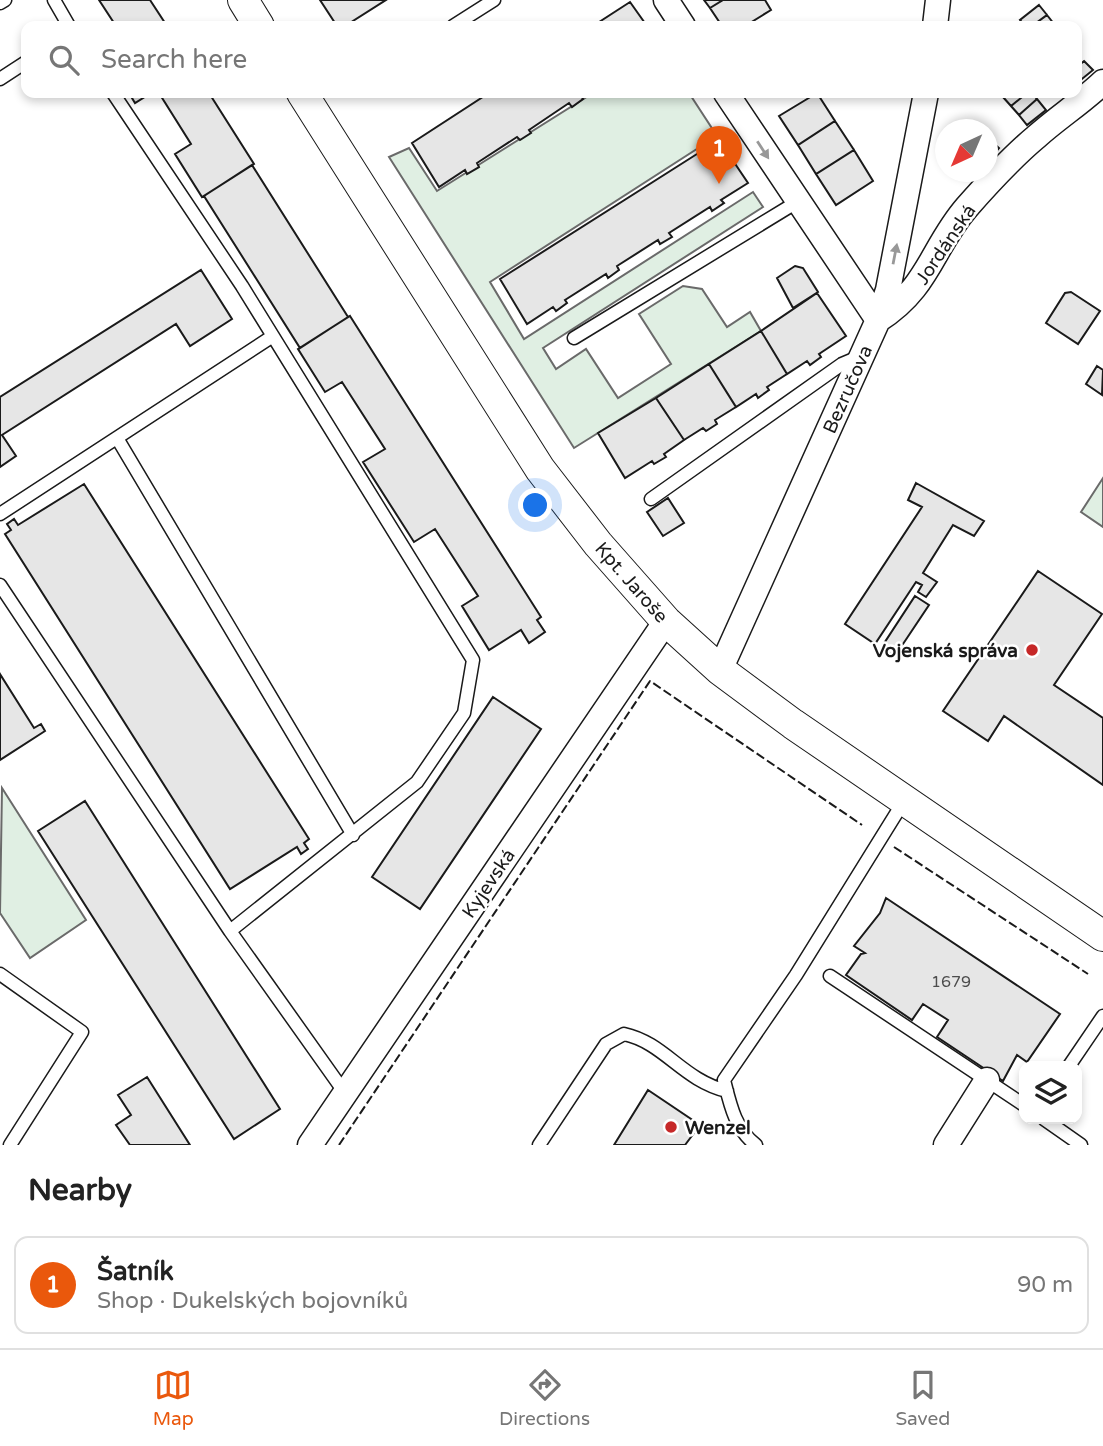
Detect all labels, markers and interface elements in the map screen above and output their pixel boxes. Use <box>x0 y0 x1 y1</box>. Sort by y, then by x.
search box <box>21 21 1082 98</box>
icon: search <box>45 41 83 79</box>
text: Search here <box>101 44 247 75</box>
north arrow <box>935 119 998 182</box>
pin: 1 <box>696 126 742 184</box>
one-way arrow <box>756 141 770 159</box>
street label: Jordánská <box>911 200 981 289</box>
one-way arrow <box>889 243 900 265</box>
street label: Bezručova <box>819 342 877 437</box>
your location <box>518 488 552 522</box>
street label: Kpt. Jaroše <box>590 538 672 628</box>
place label: Vojenská správa <box>873 640 1018 663</box>
marker: Vojenská správa <box>1024 642 1040 658</box>
street label: Kyjevská <box>458 845 520 922</box>
house number: 1679 <box>931 972 971 992</box>
map controls <box>1019 1061 1082 1124</box>
button: layers <box>1019 1061 1082 1124</box>
place label: Wenzel <box>685 1117 751 1139</box>
marker: Wenzel <box>663 1119 679 1135</box>
text: Nearby <box>28 1172 132 1209</box>
text: Šatník <box>97 1256 174 1287</box>
text: 1 <box>46 1271 60 1299</box>
text: 90 m <box>1017 1271 1073 1299</box>
text: Shop · Dukelských bojovníků <box>97 1287 408 1315</box>
tab: Map <box>153 1366 194 1430</box>
tab: Directions <box>499 1366 590 1430</box>
tab: Saved <box>895 1366 950 1430</box>

